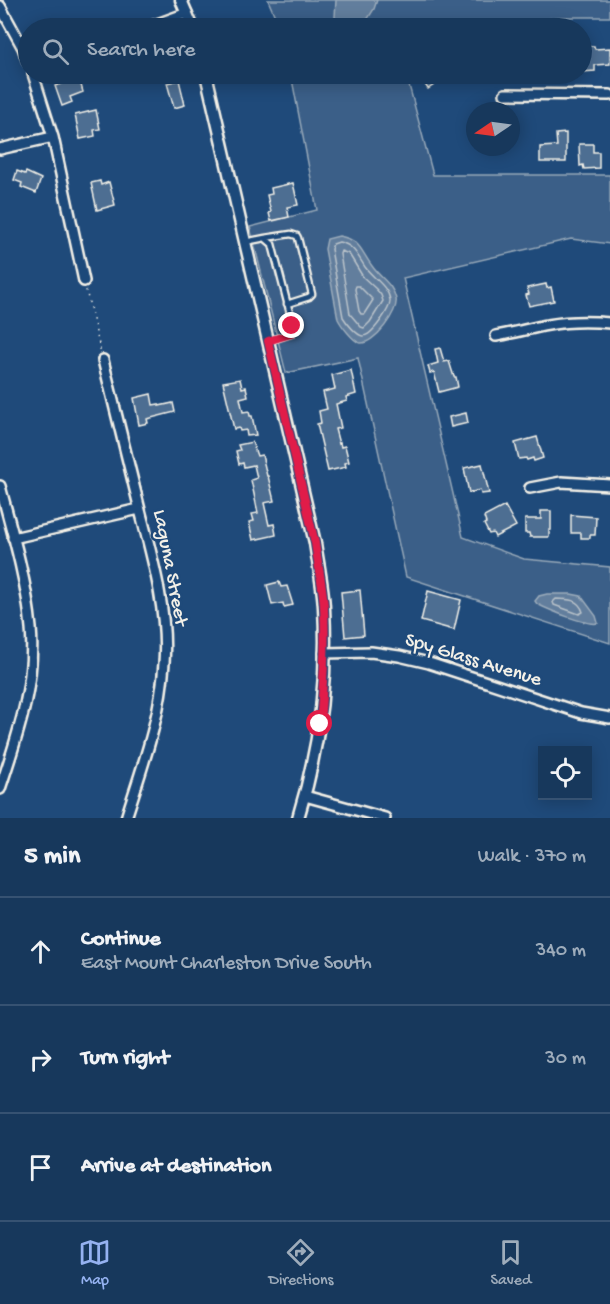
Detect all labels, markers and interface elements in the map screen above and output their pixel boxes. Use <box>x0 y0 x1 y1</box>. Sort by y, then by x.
search box <box>18 18 592 84</box>
icon: search <box>39 35 72 68</box>
text: Search here <box>87 38 195 64</box>
north arrow <box>466 102 520 156</box>
route end <box>278 312 304 338</box>
street label: Laguna Street <box>146 508 192 630</box>
street label: Spy Glass Avenue <box>402 629 545 693</box>
route start <box>306 710 332 736</box>
map controls <box>538 746 592 800</box>
button: locate <box>538 746 592 800</box>
text: 5 min <box>24 842 80 873</box>
text: Walk · 370 m <box>478 846 586 869</box>
text: Continue <box>81 927 161 953</box>
icon: ahead <box>24 935 57 968</box>
text: 340 m <box>536 940 586 963</box>
text: East Mount Charleston Drive South <box>81 953 372 976</box>
icon: right <box>24 1043 57 1076</box>
text: Turn right <box>81 1046 169 1072</box>
text: 30 m <box>545 1048 586 1071</box>
icon: arrive <box>24 1151 57 1184</box>
text: Arrive at destination <box>81 1154 271 1180</box>
tab: Map <box>78 1236 111 1291</box>
tab: Directions <box>268 1236 334 1291</box>
tab: Saved <box>490 1236 531 1291</box>

